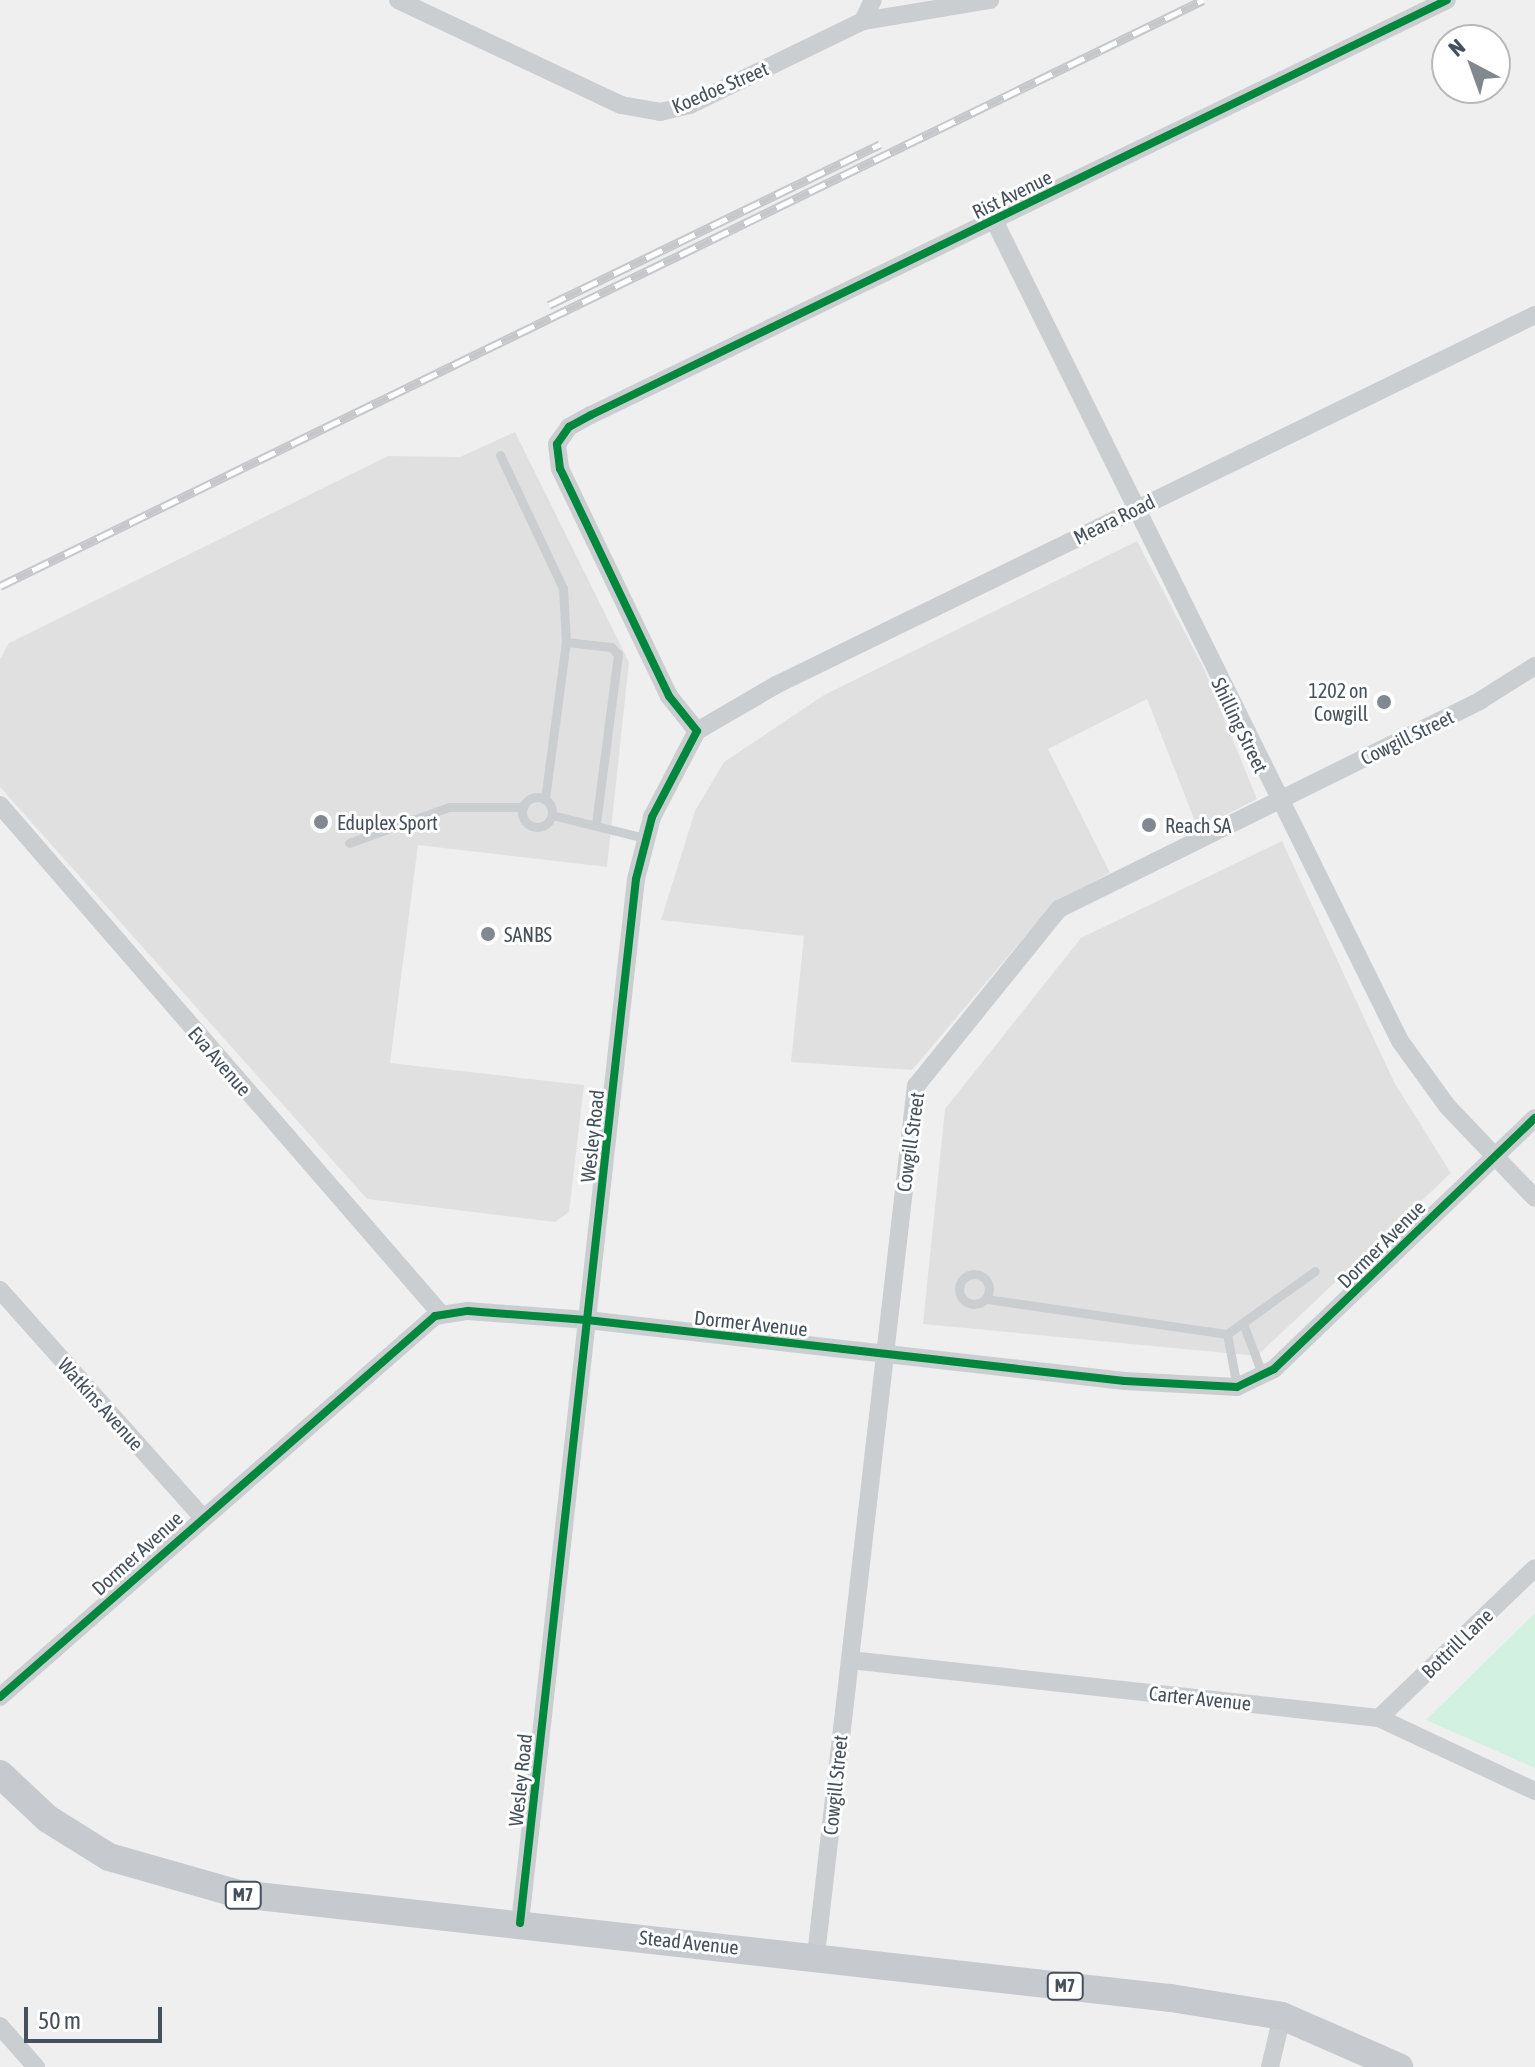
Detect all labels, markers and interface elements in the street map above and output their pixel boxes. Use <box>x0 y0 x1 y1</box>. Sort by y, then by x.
north arrow <box>1431 24 1511 104</box>
text: N <box>1443 33 1470 61</box>
street label: Koedoe Street <box>668 56 772 118</box>
street label: Rist Avenue <box>968 164 1056 224</box>
street label: Meara Road <box>1069 489 1159 549</box>
street label: Shilling Street <box>1207 674 1273 776</box>
place label: 1202 on Cowgill <box>1309 678 1368 725</box>
marker: 1202 on Cowgill <box>1375 693 1393 711</box>
street label: Cowgill Street <box>1357 704 1457 770</box>
place label: Eduplex Sport <box>337 810 438 834</box>
marker: Eduplex Sport <box>312 813 330 831</box>
place label: Reach SA <box>1165 813 1231 837</box>
marker: Reach SA <box>1140 816 1158 834</box>
place label: SANBS <box>504 922 552 946</box>
marker: SANBS <box>479 925 497 943</box>
street label: Eva Avenue <box>183 1021 257 1101</box>
street label: Wesley Road <box>575 1088 609 1184</box>
street label: Cowgill Street <box>891 1091 929 1193</box>
street label: Dormer Avenue <box>1332 1195 1430 1293</box>
street label: Dormer Avenue <box>693 1305 809 1341</box>
street label: Watkins Avenue <box>53 1353 149 1455</box>
street label: Dormer Avenue <box>87 1506 187 1600</box>
street label: Bottrill Lane <box>1416 1603 1498 1683</box>
street label: Carter Avenue <box>1148 1681 1252 1715</box>
street label: Wesley Road <box>503 1732 537 1828</box>
street label: Cowgill Street <box>818 1734 852 1836</box>
road number: M7 <box>223 1881 263 1909</box>
street label: Stead Avenue <box>638 1925 740 1959</box>
road number: M7 <box>1045 1972 1085 2000</box>
scale bar <box>28 1991 166 2041</box>
text: 50 m <box>38 2007 81 2034</box>

